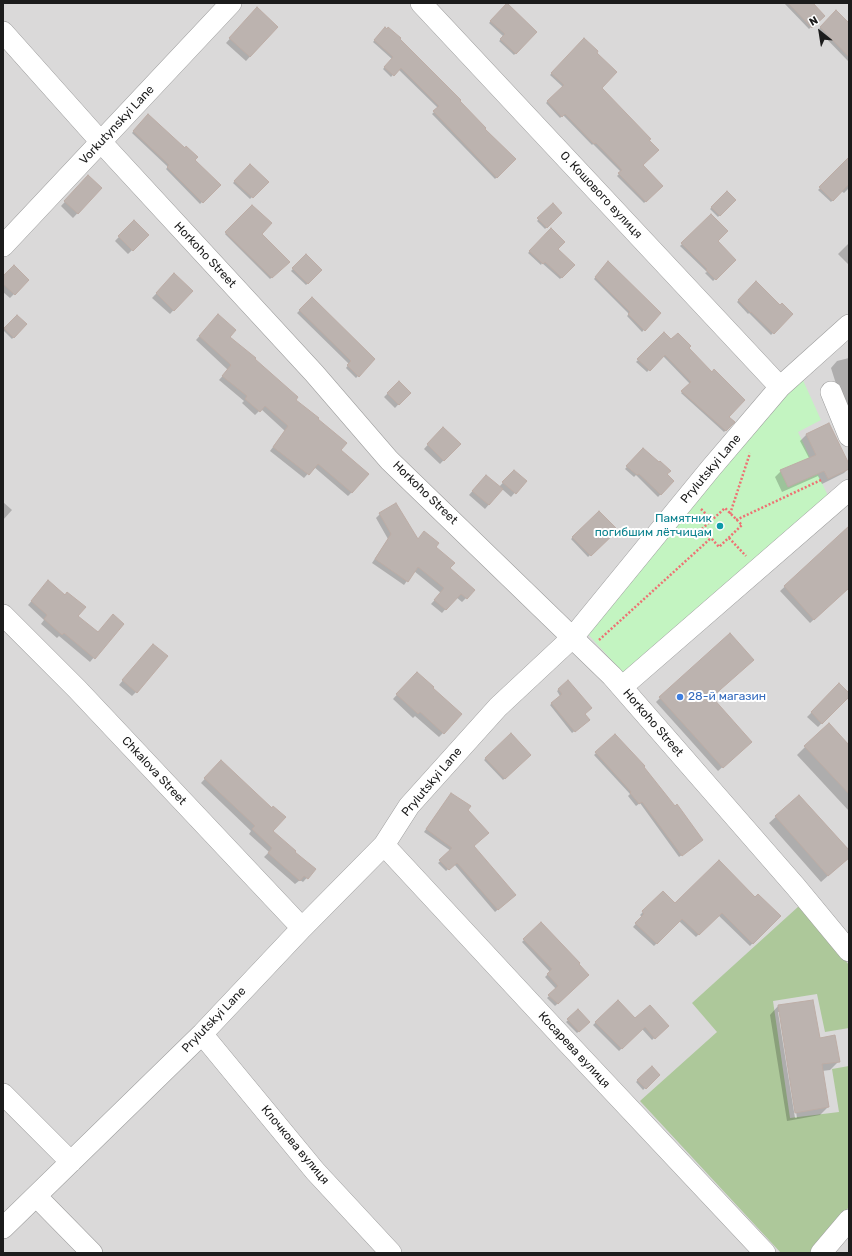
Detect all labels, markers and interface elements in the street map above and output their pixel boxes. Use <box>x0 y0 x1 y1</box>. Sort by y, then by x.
north arrow <box>800 12 840 52</box>
text: N <box>807 14 820 29</box>
street label: Vorkutynskyi Lane <box>77 82 157 168</box>
street label: О. Кошового вулиця <box>557 148 645 242</box>
street label: Horkoho Street <box>171 219 239 291</box>
street label: Prylutskyi Lane <box>678 431 744 507</box>
street label: Horkoho Street <box>390 458 460 528</box>
place label: Памятник погибшим лётчицам <box>595 512 712 540</box>
marker: Памятник погибшим лётчицам <box>715 521 725 531</box>
street label: Horkoho Street <box>620 686 686 760</box>
place label: 28-й магазин <box>688 690 766 704</box>
marker: 28-й магазин <box>675 692 685 702</box>
street label: Chkalova Street <box>119 734 189 808</box>
street label: Prylutskyi Lane <box>399 744 465 820</box>
street label: Prylutskyi Lane <box>179 984 249 1056</box>
street label: Косарева вулиця <box>535 1009 613 1091</box>
street label: Клочкова вулиця <box>258 1103 332 1187</box>

